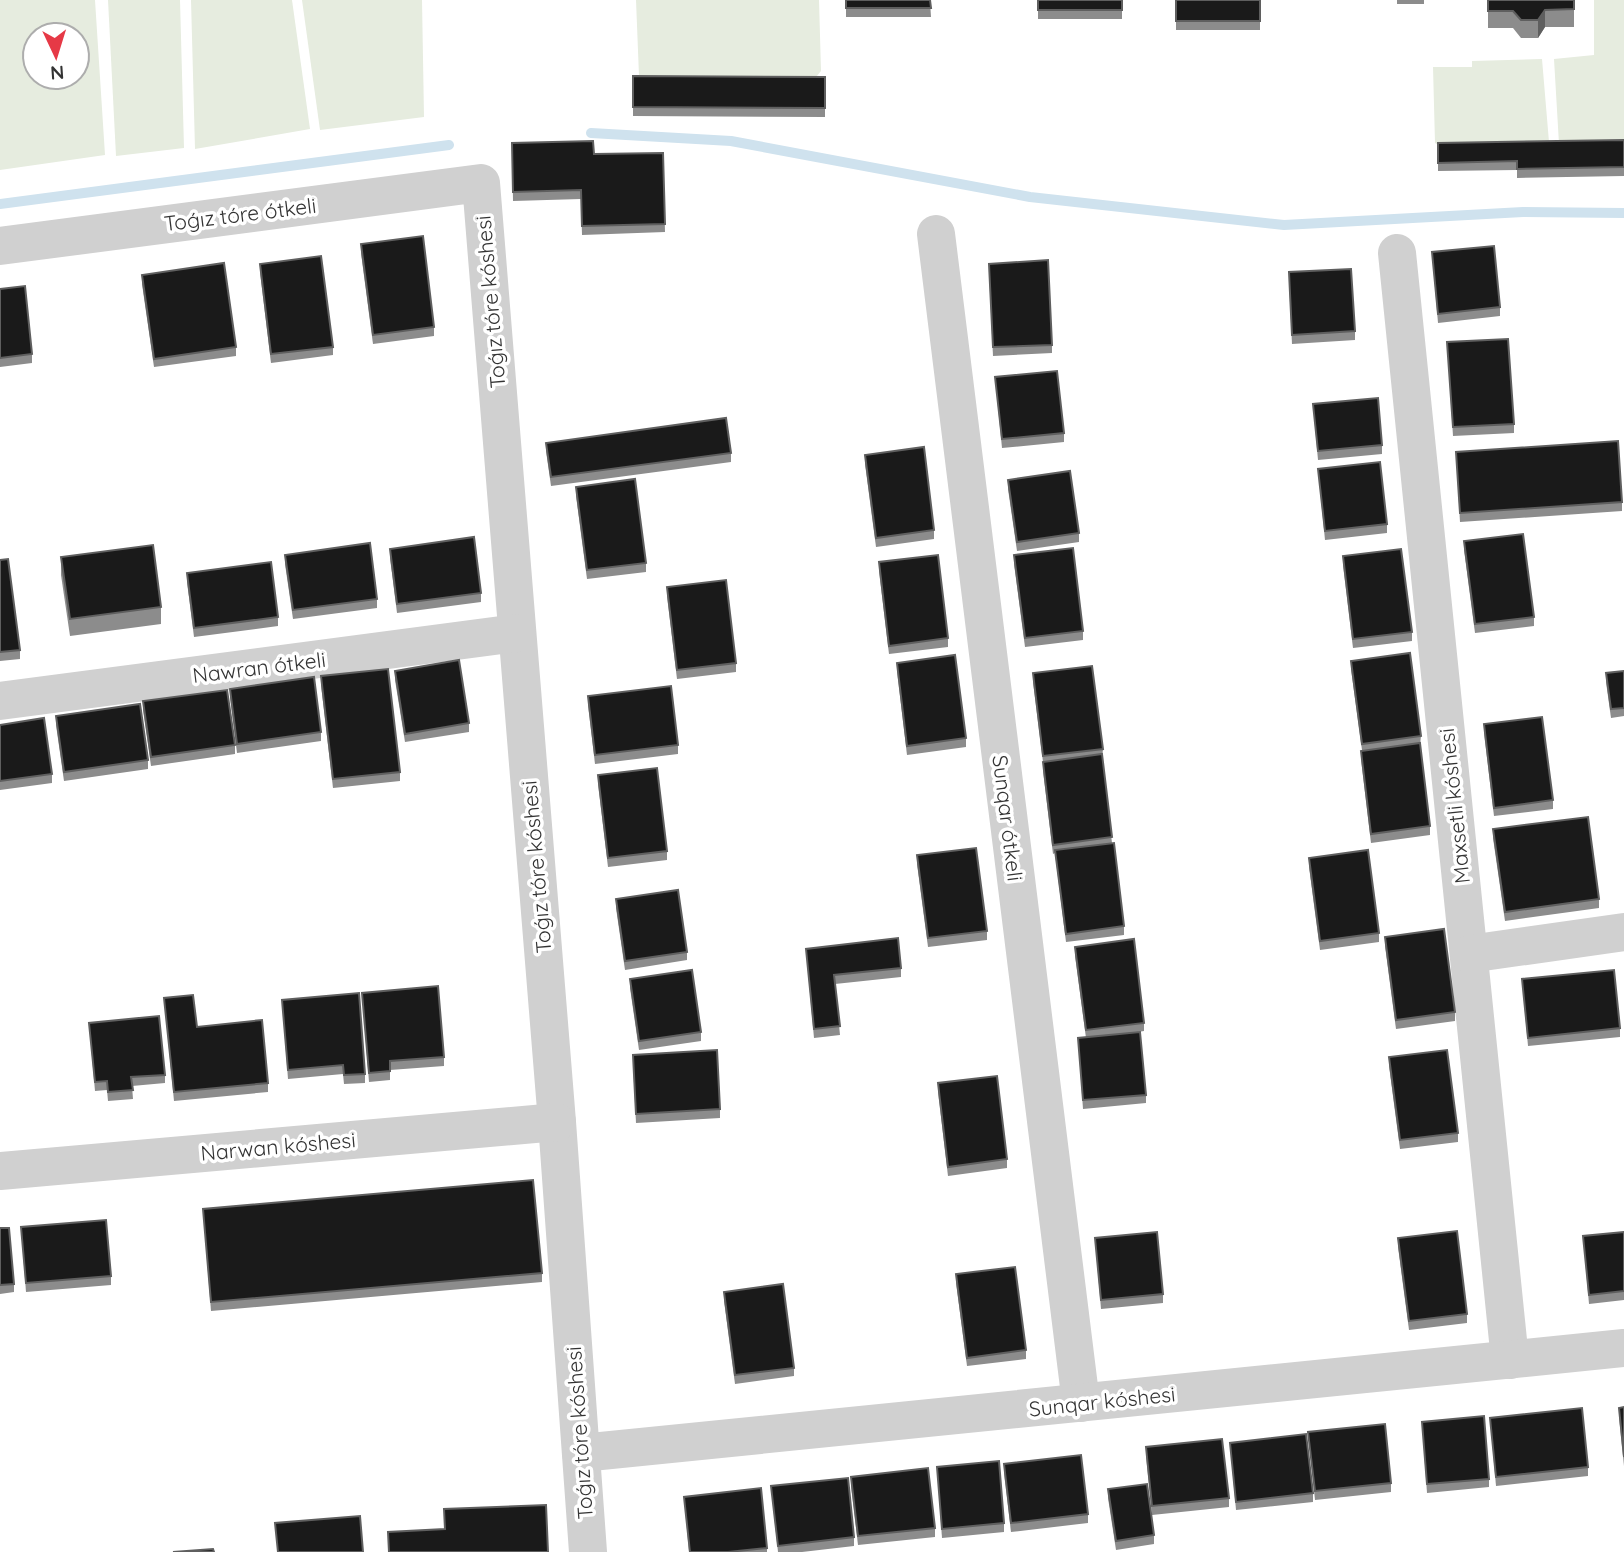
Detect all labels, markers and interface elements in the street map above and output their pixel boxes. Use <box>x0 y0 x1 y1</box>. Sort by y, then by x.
north arrow <box>21 21 91 91</box>
text: N <box>49 61 65 85</box>
street label: Toǵız tóre ótkeli <box>162 192 318 236</box>
street label: Toǵız tóre kóshesi <box>470 215 510 389</box>
street label: Nawran ótkeli <box>191 646 327 688</box>
street label: Maxsetli kóshesi <box>1433 727 1475 885</box>
street label: Sunqar ótkeli <box>987 753 1029 883</box>
street label: Toǵız tóre kóshesi <box>516 780 556 954</box>
street label: Narwan kóshesi <box>199 1126 357 1166</box>
street label: Toǵız tóre kóshesi <box>560 1346 598 1520</box>
street label: Sunqar kóshesi <box>1028 1380 1176 1422</box>

